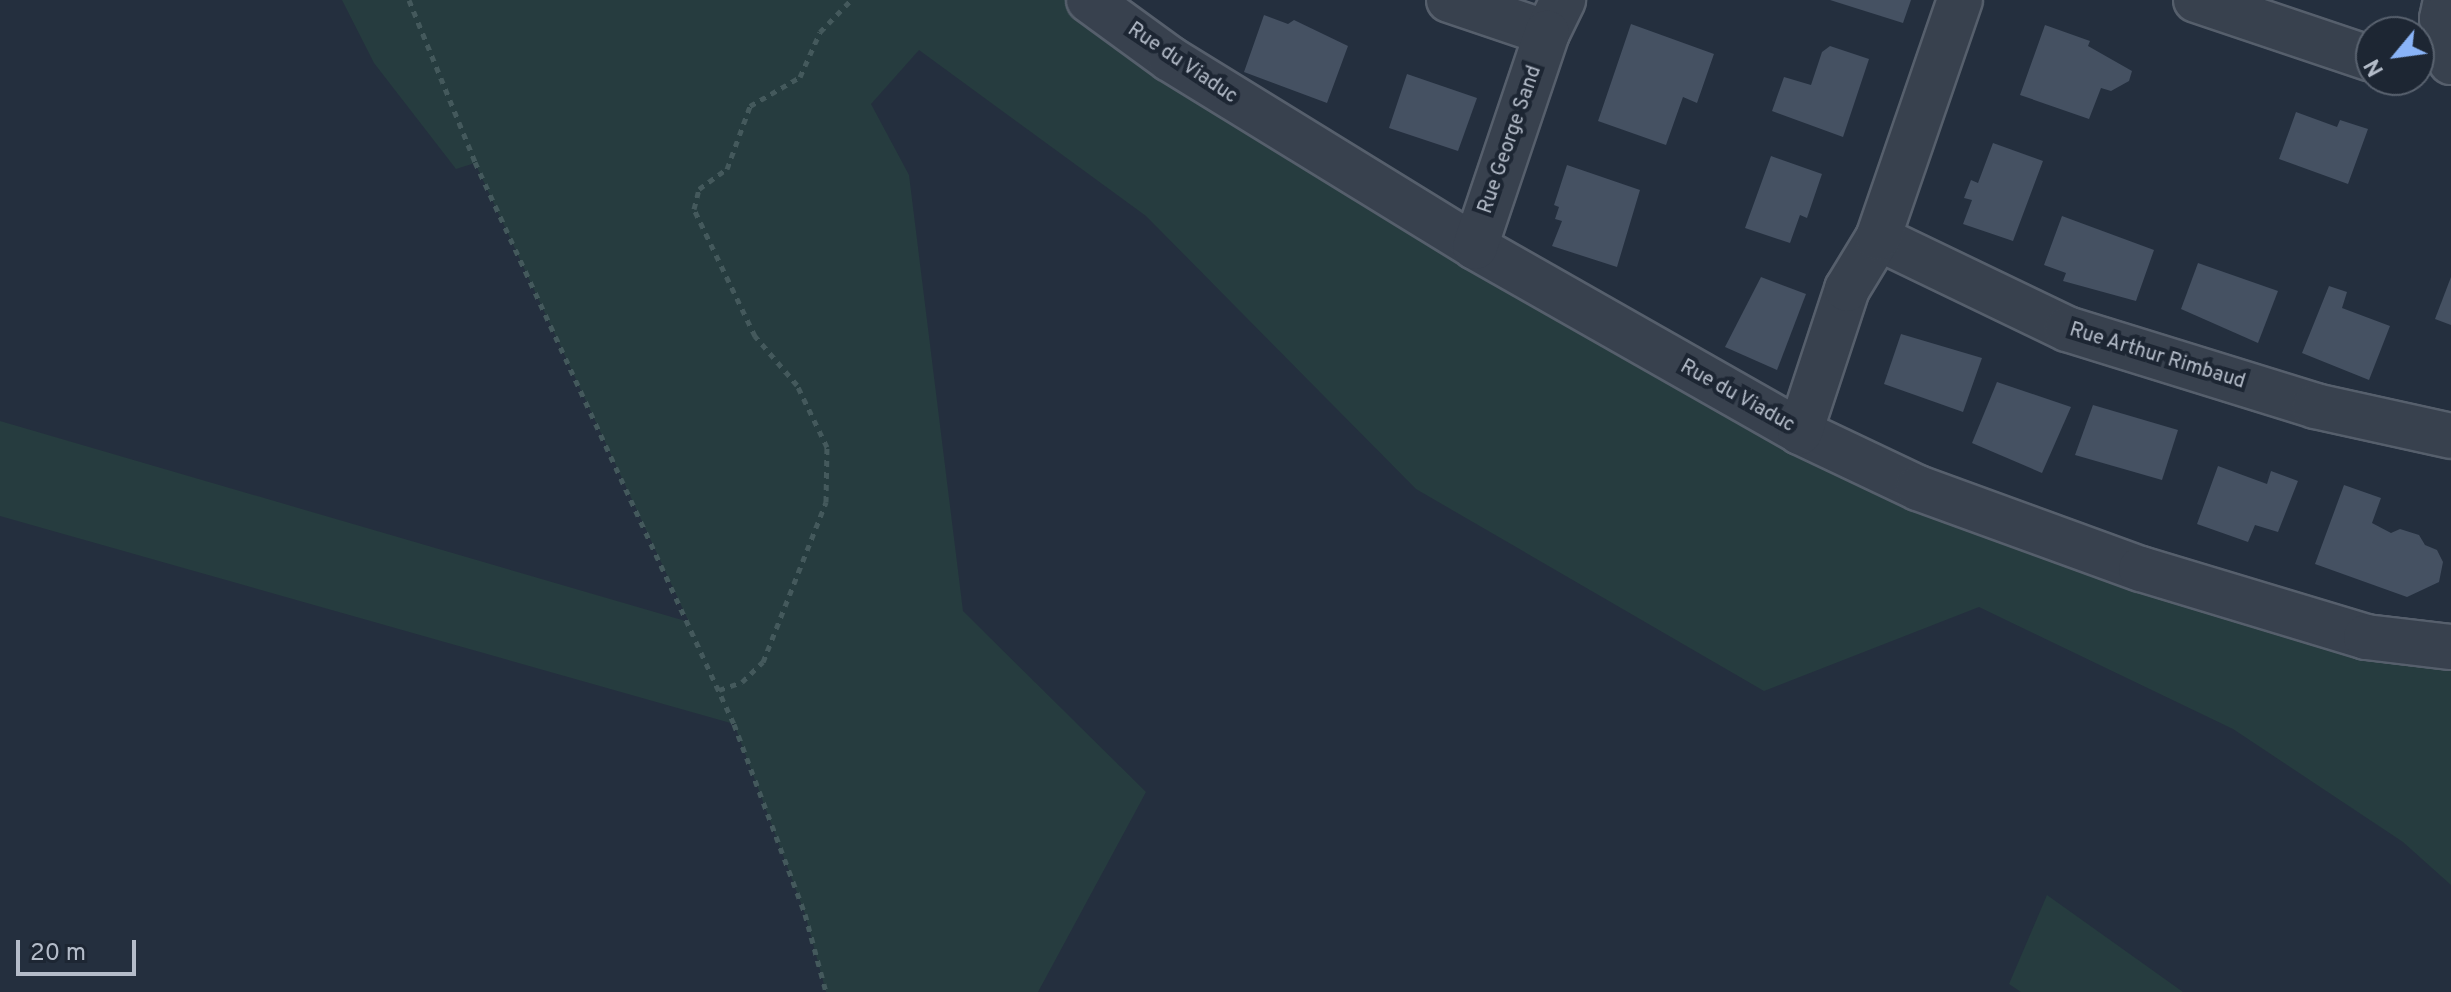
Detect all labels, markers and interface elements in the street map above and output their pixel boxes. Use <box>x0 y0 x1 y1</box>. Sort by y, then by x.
north arrow <box>2355 16 2435 96</box>
street label: Rue du Viaduc <box>1122 18 1242 110</box>
text: N <box>2360 53 2391 80</box>
street label: Rue George Sand <box>1474 63 1548 217</box>
street label: Rue Arthur Rimbaud <box>2066 319 2248 395</box>
street label: Rue du Viaduc <box>1675 355 1799 439</box>
scale bar <box>20 924 140 974</box>
text: 20 m <box>30 939 86 969</box>

